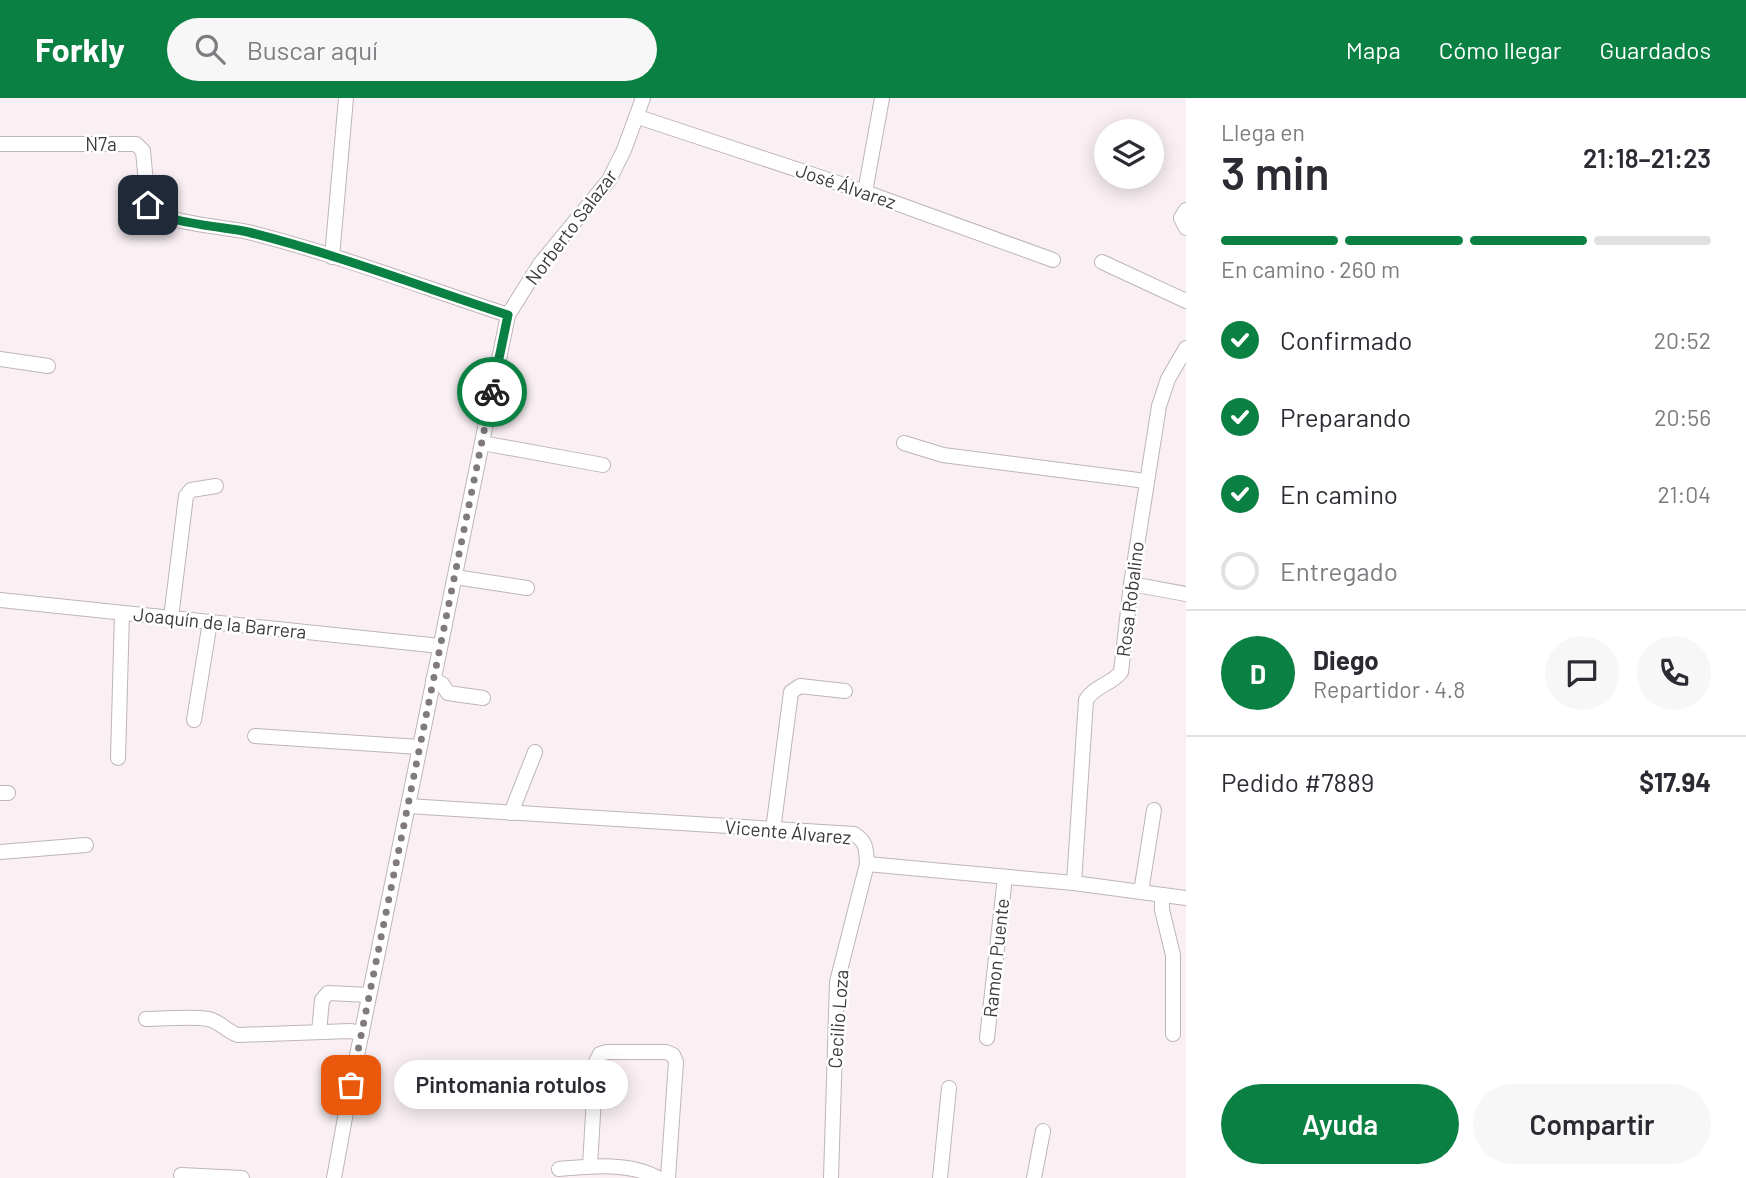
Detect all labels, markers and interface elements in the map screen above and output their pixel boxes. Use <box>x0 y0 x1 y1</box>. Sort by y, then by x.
search box <box>167 18 657 81</box>
text: Forkly <box>35 29 125 69</box>
icon: search <box>191 30 229 68</box>
text: Buscar aquí <box>247 34 378 65</box>
text: Mapa <box>1346 35 1401 64</box>
text: Cómo llegar <box>1439 35 1561 64</box>
text: Guardados <box>1599 35 1711 64</box>
text: Llega en <box>1221 118 1305 146</box>
map controls <box>1094 119 1164 189</box>
button: layers <box>1094 119 1164 189</box>
street label: N7a <box>85 132 117 155</box>
text: 21:18–21:23 <box>1583 142 1711 173</box>
text: 3 min <box>1221 144 1330 199</box>
street label: José Álvarez <box>793 158 899 213</box>
street label: Norberto Salazar <box>520 164 621 289</box>
pin <box>118 175 178 235</box>
icon: home <box>129 186 167 224</box>
text: En camino · 260 m <box>1221 255 1400 283</box>
icon: check <box>1221 321 1259 359</box>
text: Confirmado <box>1280 324 1412 355</box>
text: 20:52 <box>1654 326 1711 354</box>
courier <box>457 357 527 427</box>
icon: bike <box>473 373 511 411</box>
icon: check <box>1221 398 1259 436</box>
text: Preparando <box>1280 401 1411 432</box>
text: 20:56 <box>1654 403 1711 431</box>
icon: check <box>1221 475 1259 513</box>
text: En camino <box>1280 478 1398 509</box>
text: 21:04 <box>1657 480 1711 508</box>
street label: Rosa Robalino <box>1111 540 1148 658</box>
text: Entregado <box>1280 555 1398 586</box>
street label: Joaquín de la Barrera <box>132 602 308 643</box>
button: chat <box>1545 636 1619 710</box>
button: phone <box>1637 636 1711 710</box>
text: Diego <box>1313 644 1379 675</box>
text: D <box>1250 658 1266 689</box>
text: Repartidor · 4.8 <box>1313 675 1465 703</box>
text: Pedido #7889 <box>1221 766 1374 797</box>
text: $17.94 <box>1639 766 1711 797</box>
street label: Vicente Álvarez <box>724 815 852 848</box>
street label: Ramon Puente <box>978 897 1013 1019</box>
street label: Cecilio Loza <box>823 969 852 1069</box>
pin <box>321 1055 381 1115</box>
callout: Pintomania rotulos <box>393 1060 628 1110</box>
icon: bag <box>332 1066 370 1104</box>
text: Pintomania rotulos <box>416 1070 606 1098</box>
button: Ayuda <box>1221 1084 1459 1164</box>
button: Compartir <box>1473 1084 1711 1164</box>

